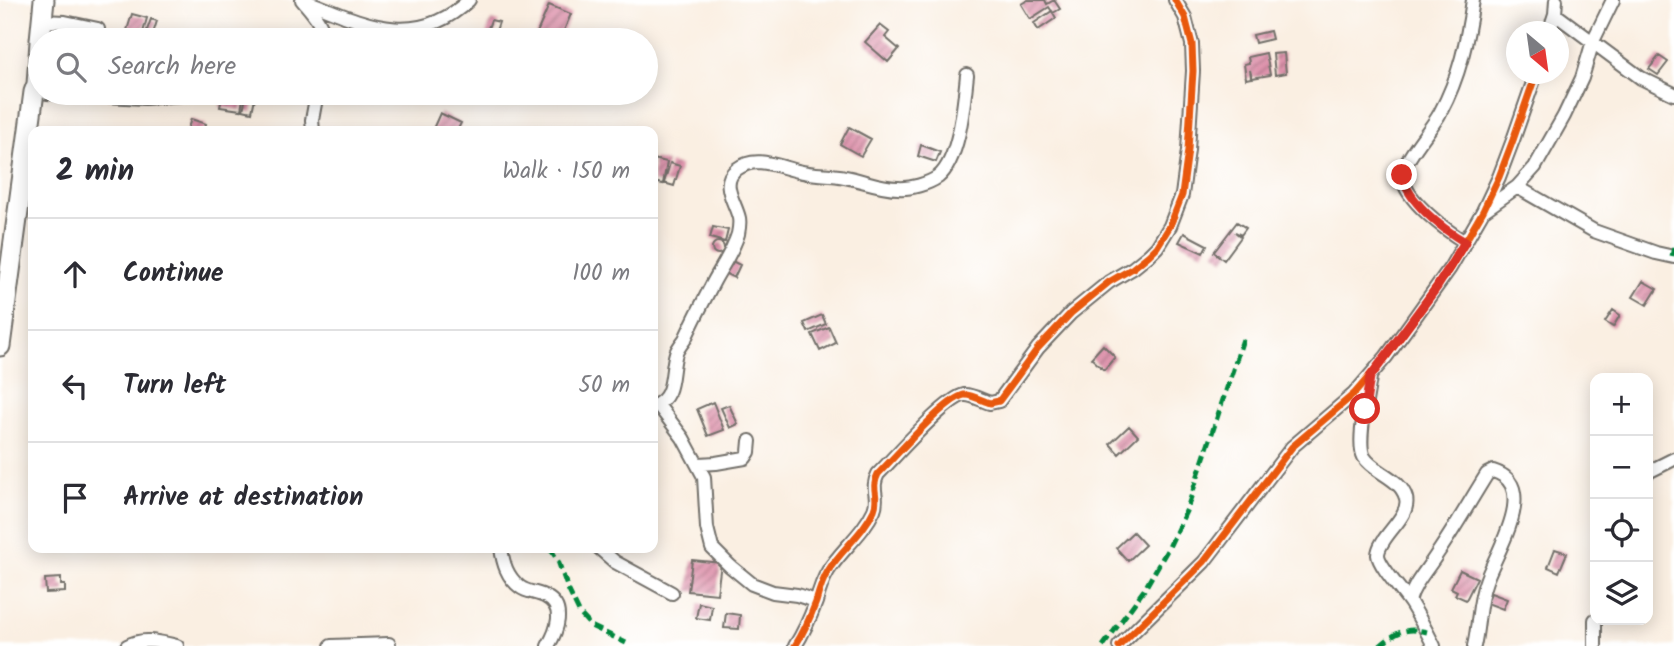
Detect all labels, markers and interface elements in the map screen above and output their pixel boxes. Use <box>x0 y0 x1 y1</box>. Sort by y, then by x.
north arrow <box>1506 21 1569 84</box>
search box <box>28 28 658 105</box>
text: Search here <box>108 46 236 88</box>
icon: search <box>52 48 90 86</box>
text: 2 min <box>56 148 134 196</box>
text: Walk · 150 m <box>502 154 630 190</box>
route end <box>1386 159 1417 190</box>
text: Continue <box>123 253 224 295</box>
icon: ahead <box>56 255 94 293</box>
text: 100 m <box>572 256 630 292</box>
text: Turn left <box>123 365 226 407</box>
icon: left <box>56 367 94 405</box>
text: 50 m <box>579 368 630 404</box>
map controls <box>1590 373 1653 625</box>
button: + <box>1590 373 1653 436</box>
route start <box>1349 393 1380 424</box>
button: − <box>1590 436 1653 499</box>
text: Arrive at destination <box>123 477 363 519</box>
icon: arrive <box>56 479 94 517</box>
button: locate <box>1590 499 1653 562</box>
button: layers <box>1590 562 1653 625</box>

